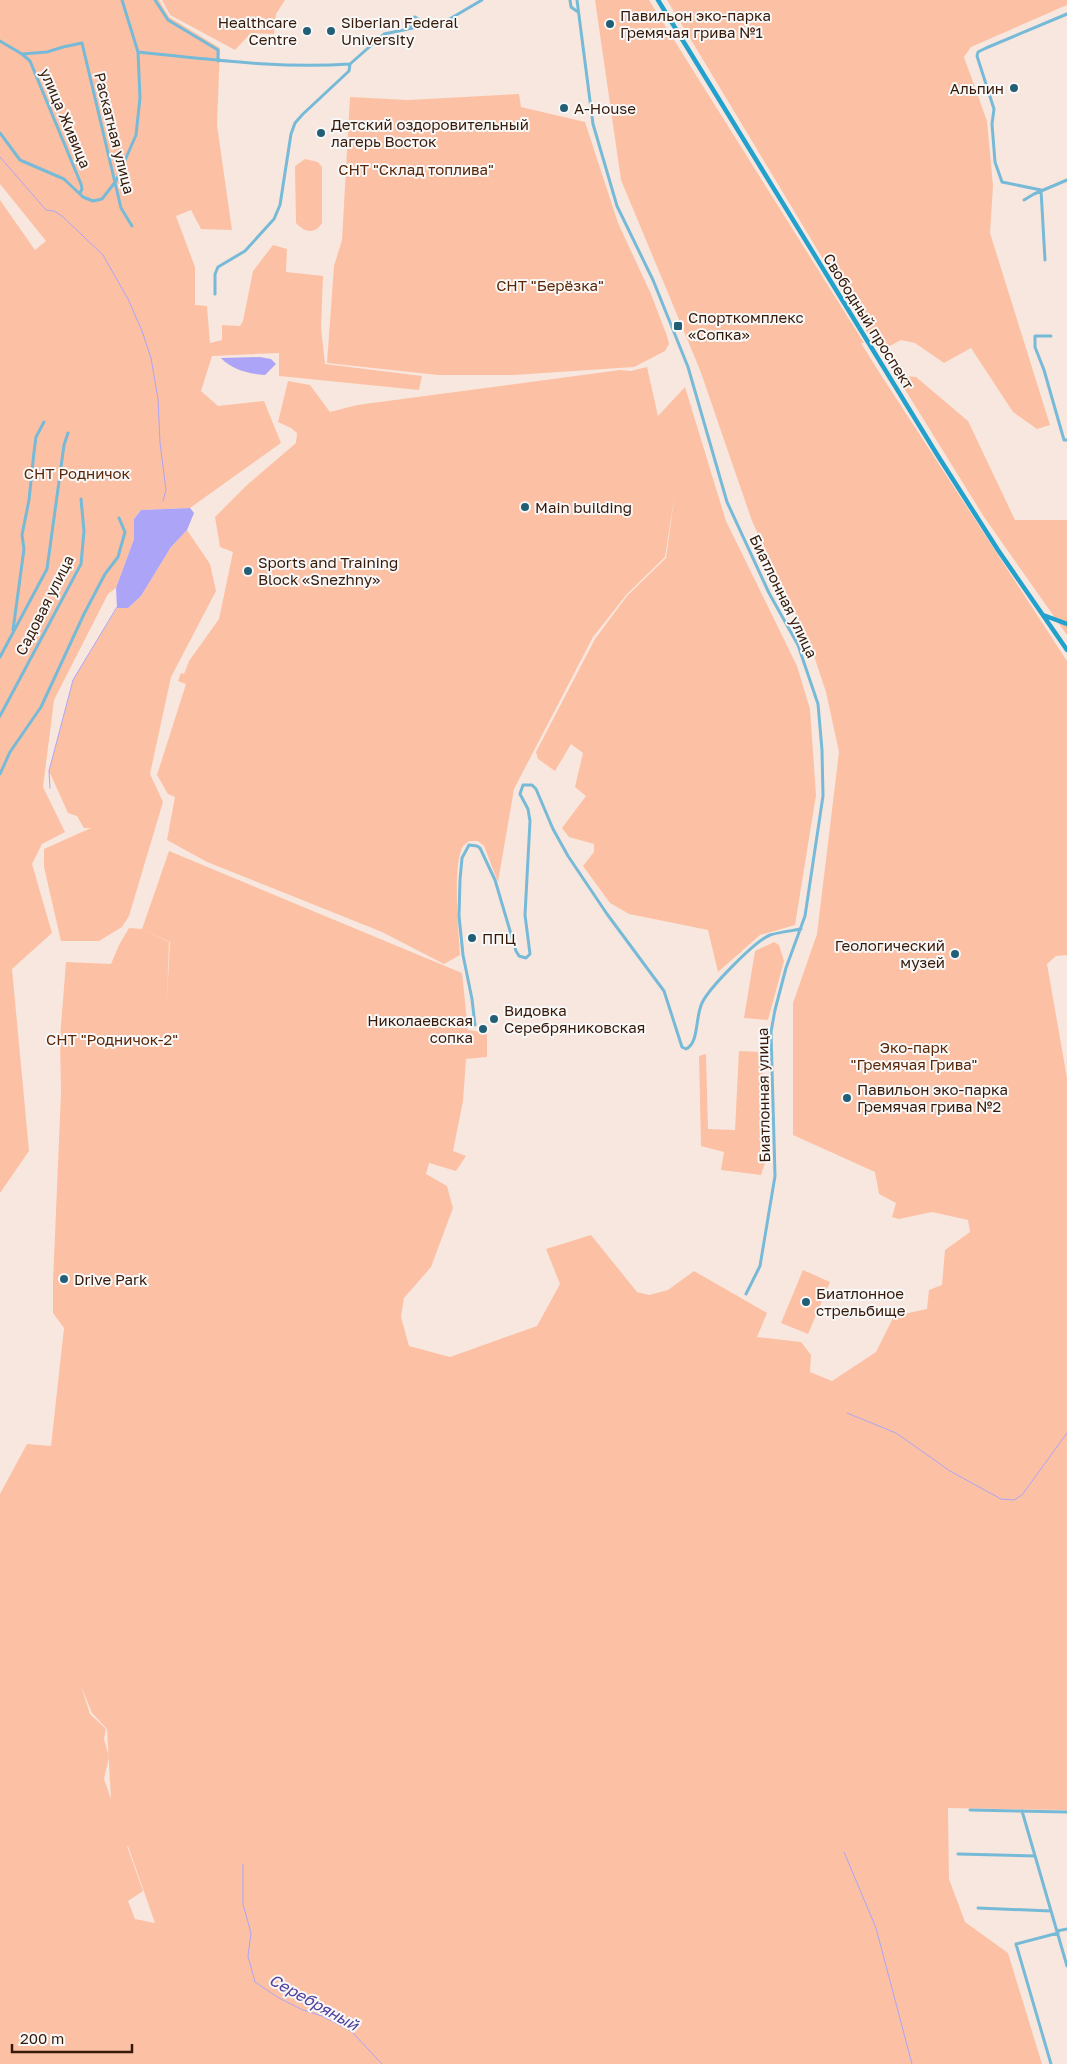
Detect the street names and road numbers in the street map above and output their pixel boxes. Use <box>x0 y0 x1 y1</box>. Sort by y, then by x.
street label: улица Живица <box>37 65 95 171</box>
street label: Раскатная улица <box>91 70 139 196</box>
street label: Свободный проспект <box>820 250 918 393</box>
street label: Биатлонная улица <box>746 531 822 661</box>
street label: Садовая улица <box>11 552 77 658</box>
street label: Биатлонная улица <box>753 1027 773 1163</box>

